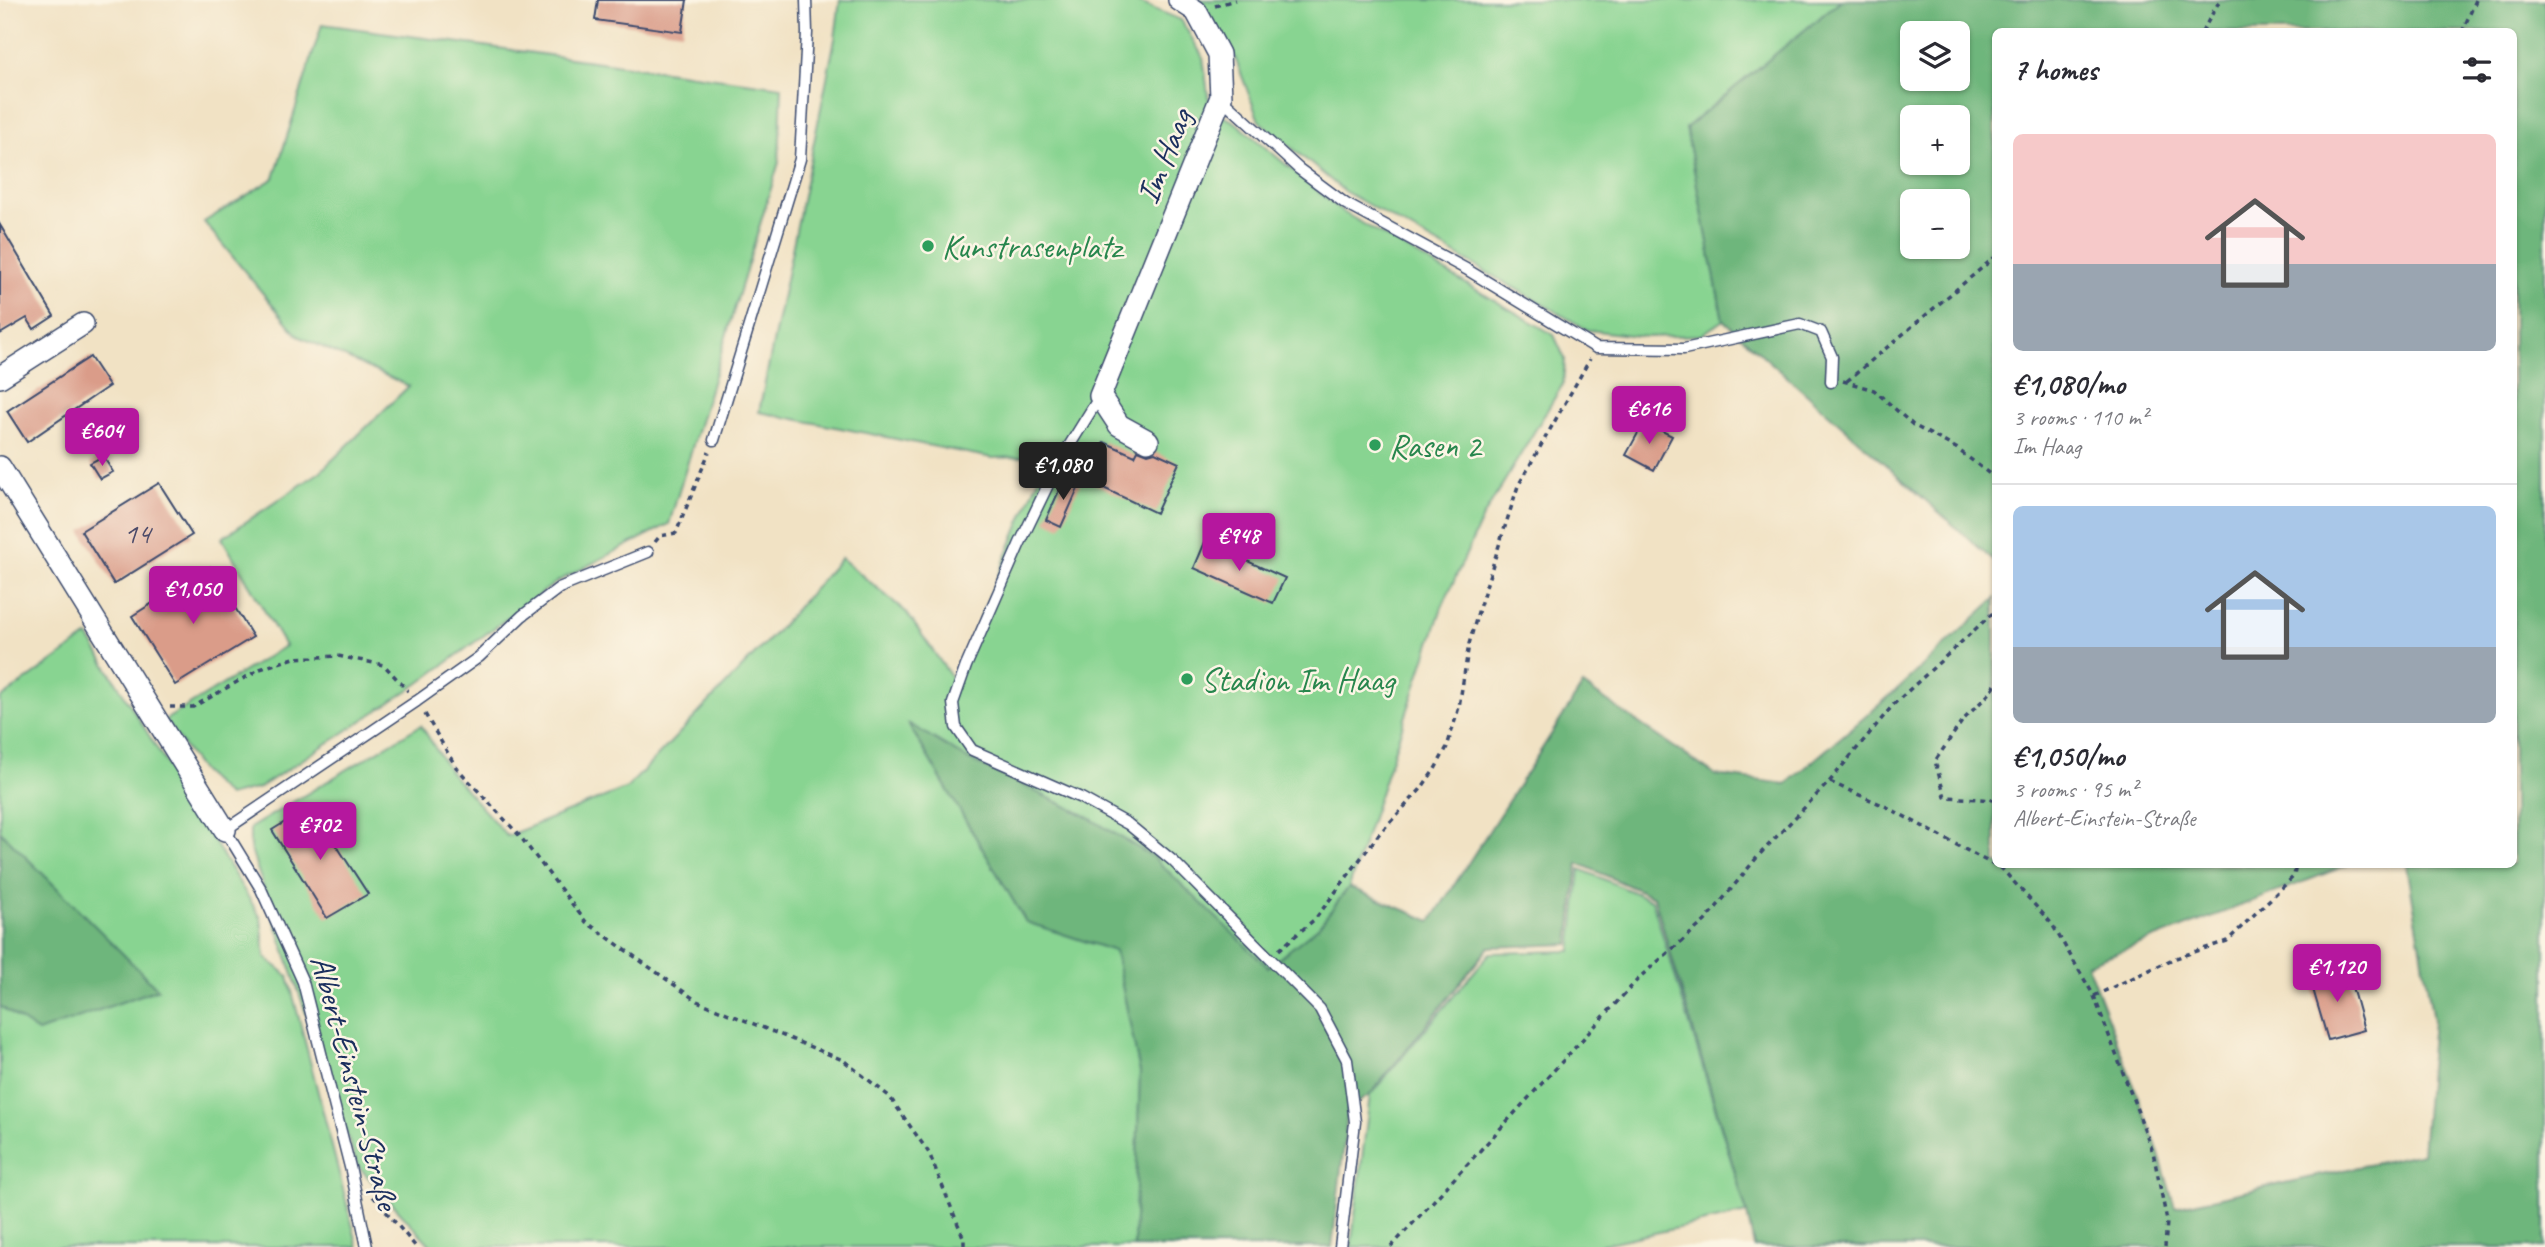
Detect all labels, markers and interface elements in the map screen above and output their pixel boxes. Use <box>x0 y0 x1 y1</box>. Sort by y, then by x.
map controls <box>1900 21 1970 259</box>
button: layers <box>1900 21 1970 91</box>
text: 7 homes <box>2013 51 2098 89</box>
icon: filters <box>2458 51 2496 89</box>
street label: Im Haag <box>1126 101 1203 209</box>
button: + <box>1900 105 1970 175</box>
icon: home <box>2192 180 2318 306</box>
button: − <box>1900 189 1970 259</box>
place label: Kunstrasenplatz <box>942 226 1125 268</box>
marker: Kunstrasenplatz <box>920 238 936 254</box>
text: €1,080/mo <box>2013 365 2125 403</box>
pin: €616 <box>1608 386 1690 446</box>
text: €616 <box>1628 394 1670 423</box>
text: 3 rooms · 110 m² <box>2013 403 2148 432</box>
pin: €604 <box>61 408 143 468</box>
text: €604 <box>81 416 123 445</box>
place label: Rasen 2 <box>1389 425 1484 467</box>
text: Im Haag <box>2013 432 2081 461</box>
marker: Rasen 2 <box>1367 437 1383 453</box>
pin: €1,080 <box>1006 442 1120 502</box>
text: €1,080 <box>1035 450 1091 479</box>
house number: 14 <box>124 514 153 552</box>
pin: €948 <box>1198 514 1280 573</box>
text: €948 <box>1218 521 1260 550</box>
icon: home <box>2192 552 2318 678</box>
pin: €1,050 <box>136 566 250 626</box>
text: €1,050 <box>165 574 221 603</box>
place label: Stadion Im Haag <box>1201 659 1397 701</box>
marker: Stadion Im Haag <box>1179 671 1195 687</box>
text: €1,050/mo <box>2013 737 2124 775</box>
text: 3 rooms · 95 m² <box>2013 775 2137 804</box>
pin: €702 <box>279 802 361 862</box>
text: Albert-Einstein-Straße <box>2013 804 2195 833</box>
text: €702 <box>299 810 341 839</box>
pin: €1,120 <box>2280 944 2394 1004</box>
street label: Albert-Einstein-Straße <box>301 950 410 1216</box>
text: €1,120 <box>2309 952 2365 981</box>

